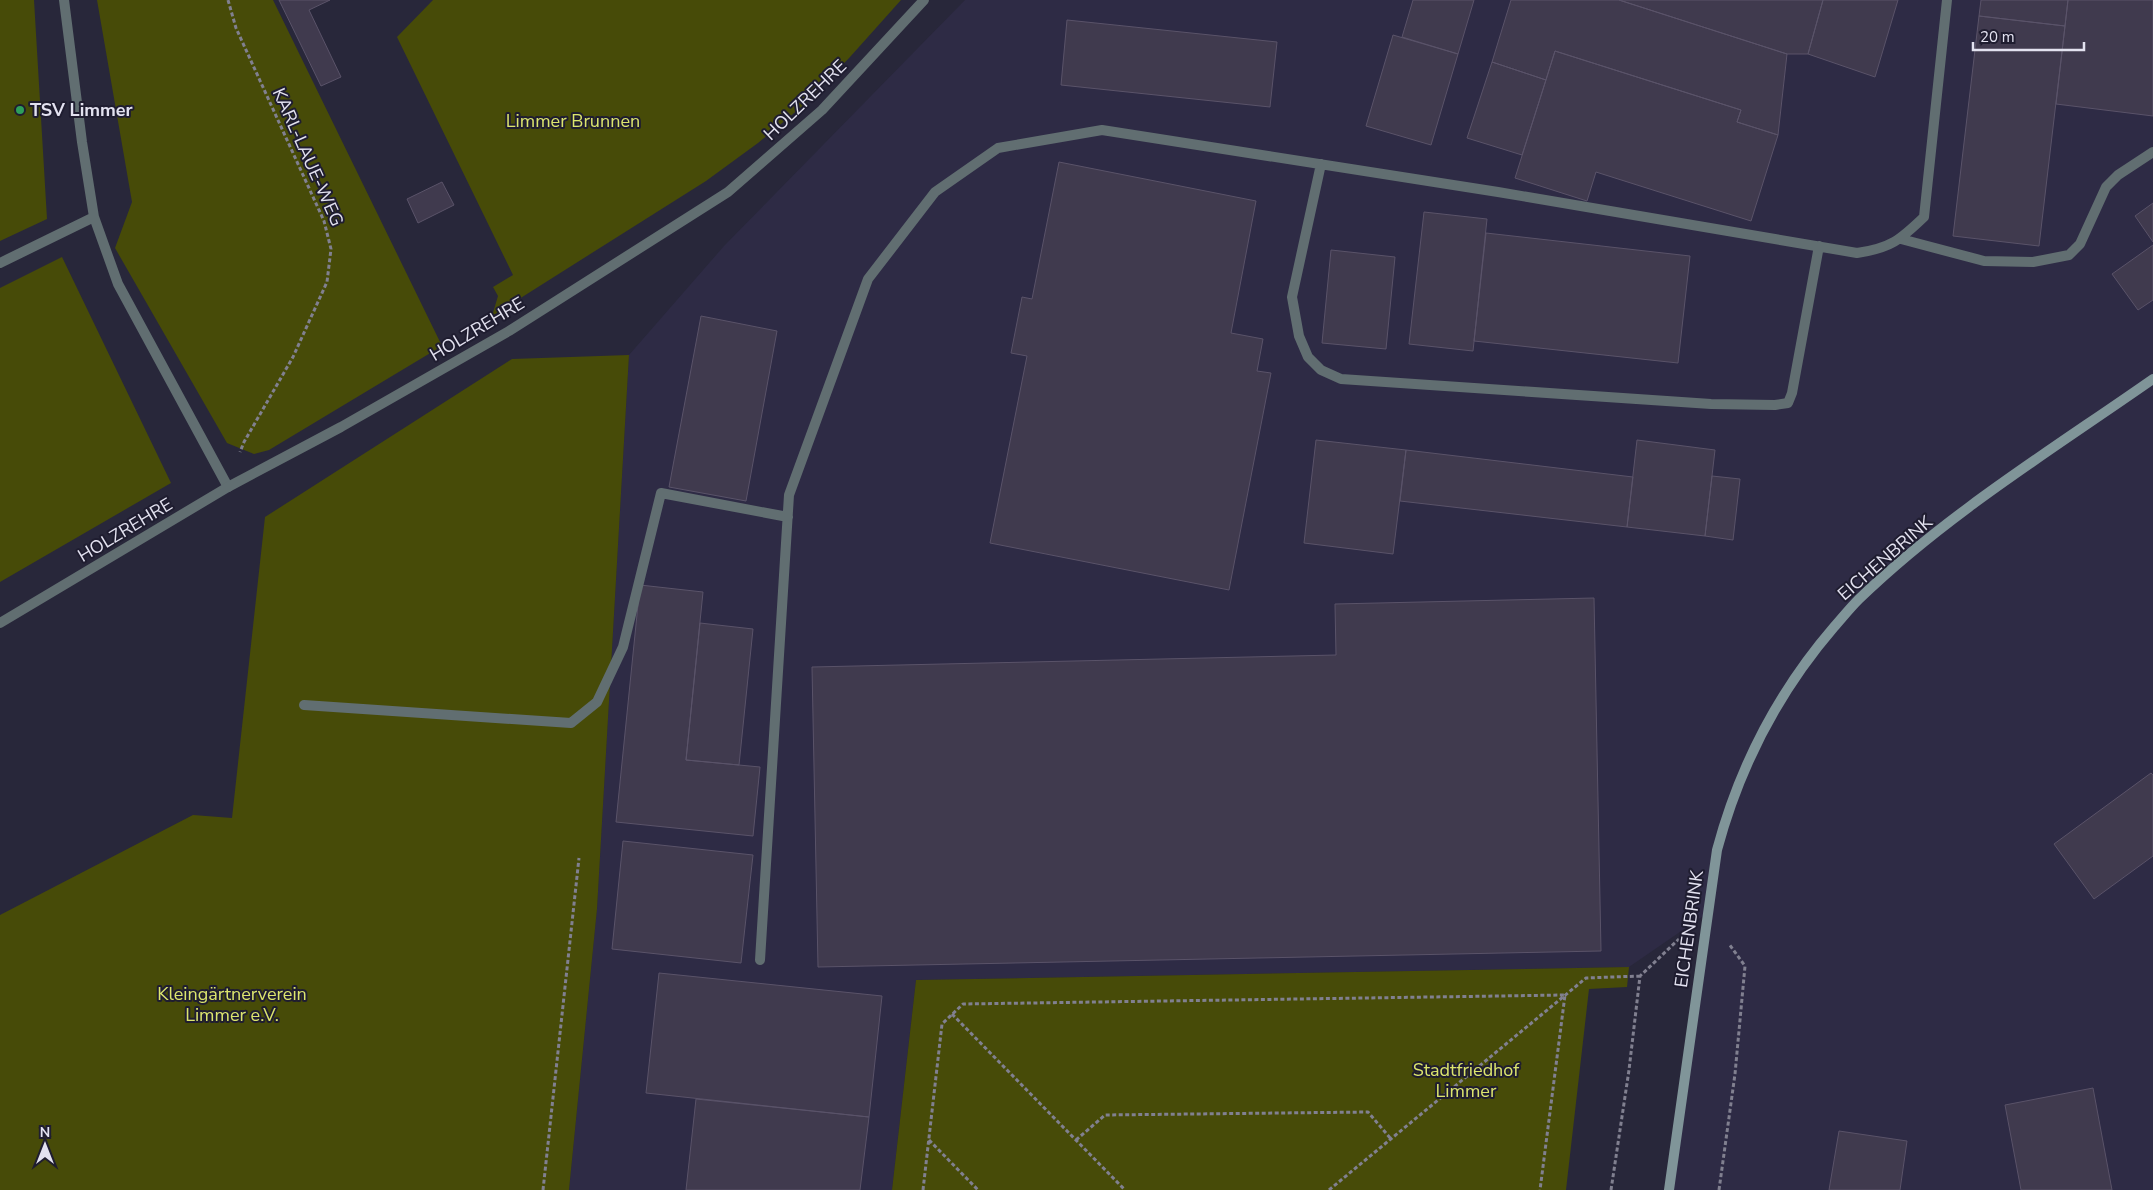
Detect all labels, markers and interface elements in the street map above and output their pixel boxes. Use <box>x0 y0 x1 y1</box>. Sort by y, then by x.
scale bar <box>1973 20 2084 52</box>
text: 20 m <box>1980 27 2015 47</box>
street label: HOLZREHRE <box>758 54 852 146</box>
street label: KARL-LAUE-WEG <box>267 84 349 230</box>
place label: TSV Limmer <box>30 98 133 122</box>
marker: TSV Limmer <box>14 104 26 116</box>
park label: Limmer Brunnen <box>506 109 640 133</box>
street label: HOLZREHRE <box>425 291 529 367</box>
street label: HOLZREHRE <box>73 492 177 568</box>
street label: EICHENBRINK <box>1833 510 1938 606</box>
street label: EICHENBRINK <box>1669 868 1709 989</box>
park label: Kleingärtnerverein Limmer e.V. <box>157 982 307 1027</box>
park label: Stadtfriedhof Limmer <box>1413 1058 1520 1103</box>
north arrow <box>20 1120 70 1170</box>
text: N <box>40 1123 50 1142</box>

